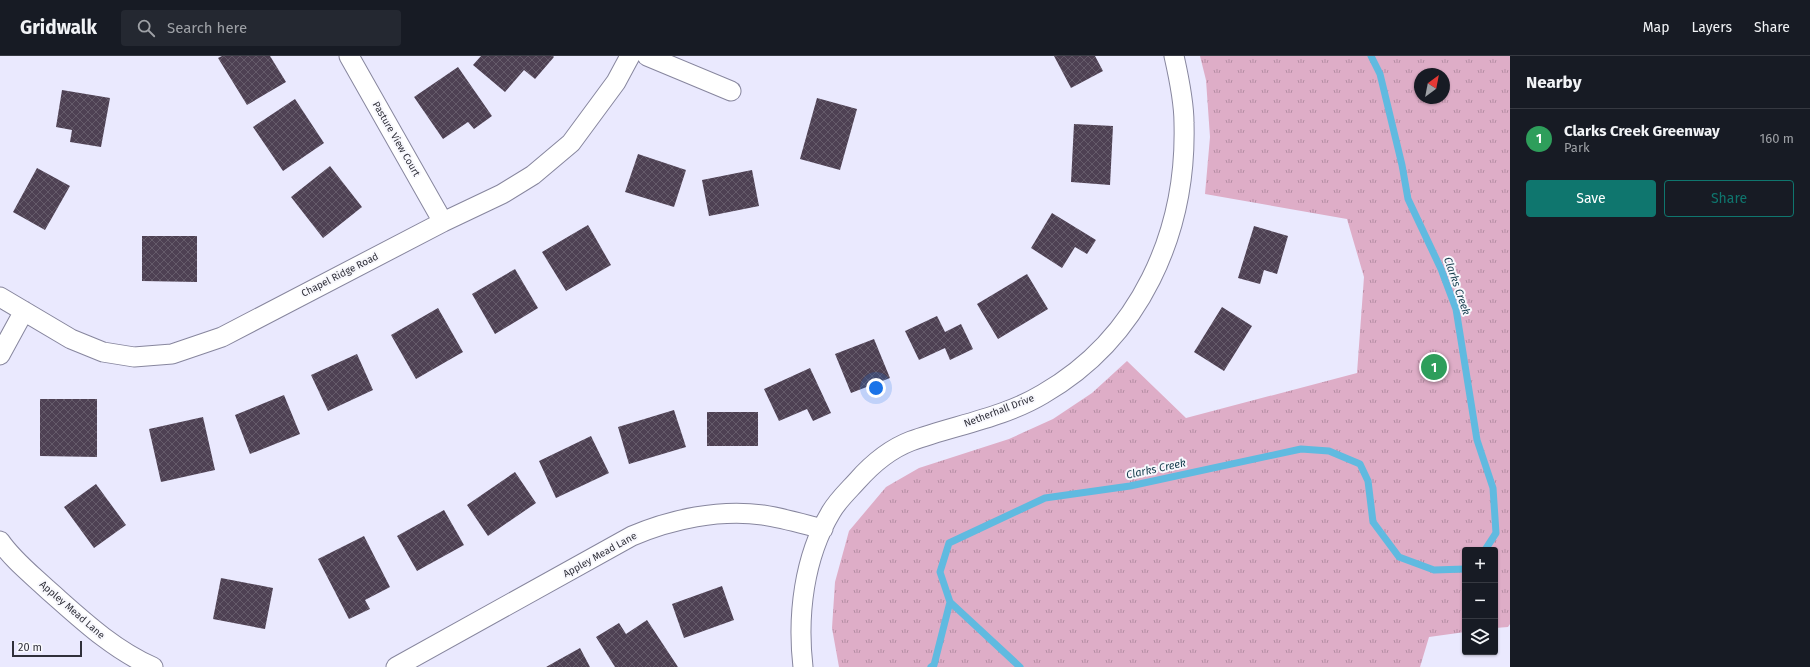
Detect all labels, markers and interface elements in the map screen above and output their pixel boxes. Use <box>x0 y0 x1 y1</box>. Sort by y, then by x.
search box <box>121 10 401 46</box>
text: Gridwalk <box>20 16 97 39</box>
icon: search <box>135 17 157 39</box>
text: Search here <box>167 19 247 37</box>
text: Map <box>1643 19 1669 36</box>
text: Layers <box>1691 19 1732 36</box>
text: Share <box>1754 19 1790 36</box>
north arrow <box>1414 68 1450 104</box>
text: Nearby <box>1526 72 1581 93</box>
street label: Pasture View Court <box>370 99 423 179</box>
text: Clarks Creek Greenway <box>1564 122 1720 140</box>
text: 1 <box>1536 131 1542 146</box>
text: 160 m <box>1760 131 1794 146</box>
text: Park <box>1564 140 1590 155</box>
button: Save <box>1526 180 1656 217</box>
button: Share <box>1664 180 1794 217</box>
street label: Chapel Ridge Road <box>299 250 381 300</box>
water label: Clarks Creek <box>1441 255 1473 317</box>
pin: 1 <box>1421 352 1447 382</box>
your location <box>866 378 886 398</box>
street label: Netherhall Drive <box>962 392 1036 430</box>
water label: Clarks Creek <box>1125 456 1187 482</box>
street label: Appley Mead Lane <box>561 530 639 580</box>
map controls <box>1462 547 1498 655</box>
button: + <box>1462 547 1498 583</box>
street label: Appley Mead Lane <box>37 578 107 642</box>
button: − <box>1462 583 1498 619</box>
button: layers <box>1462 619 1498 655</box>
scale bar <box>12 639 82 658</box>
text: 20 m <box>18 641 42 654</box>

